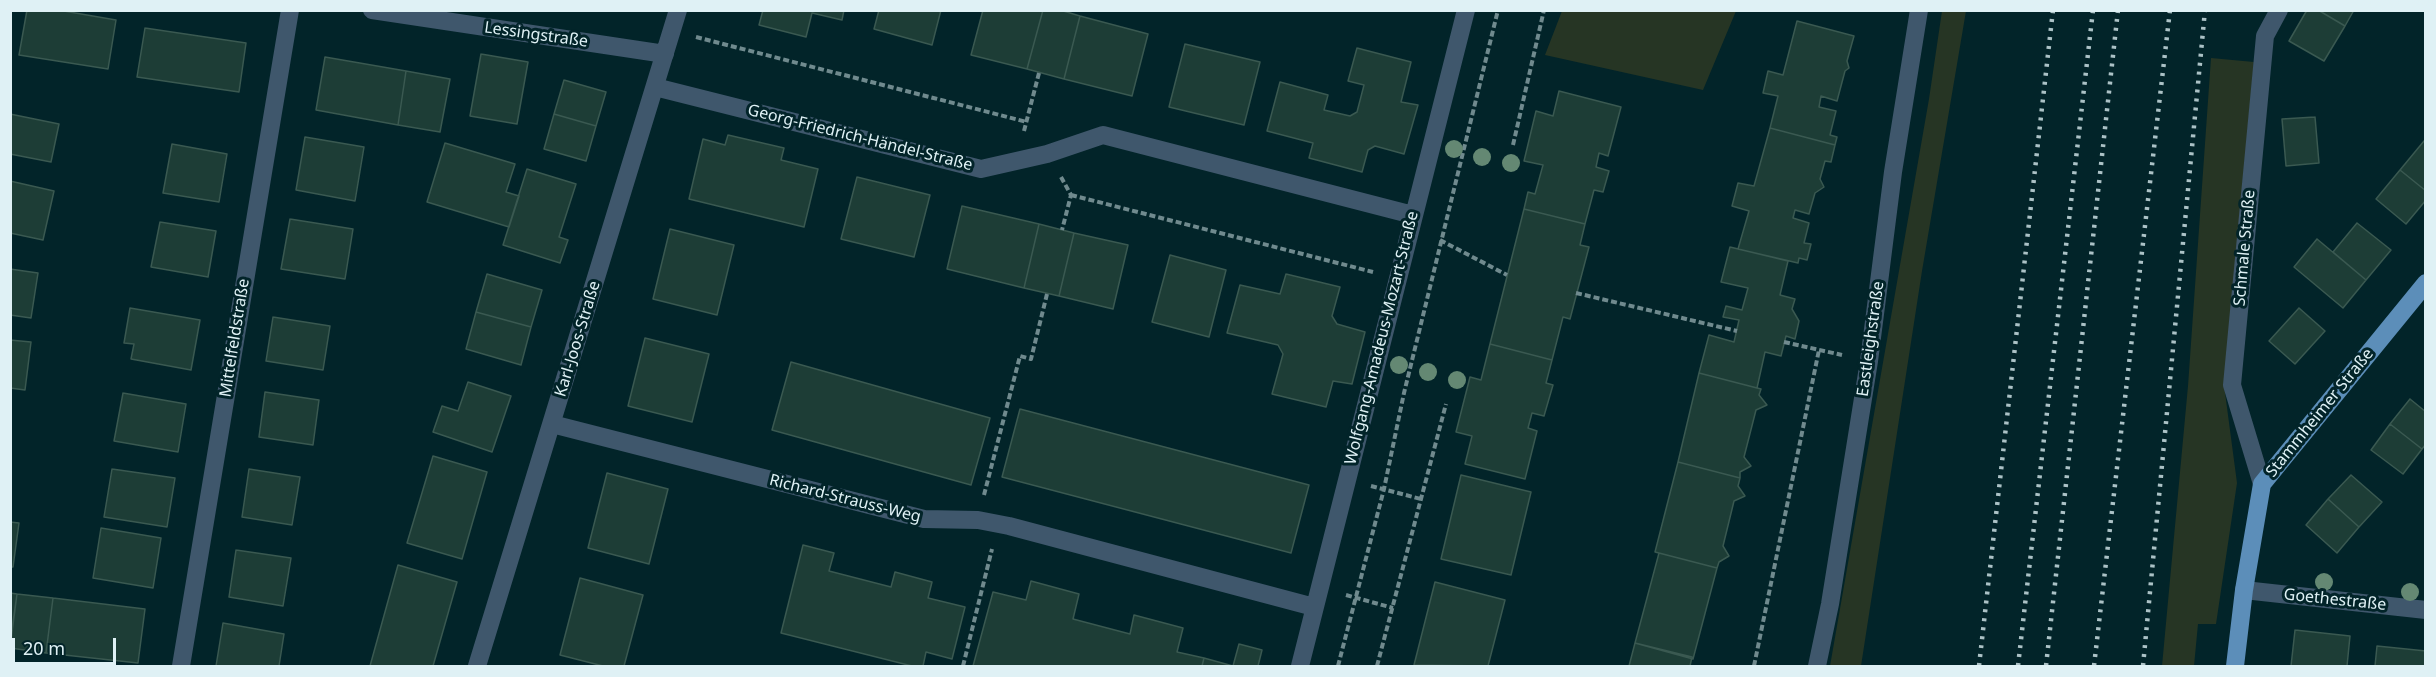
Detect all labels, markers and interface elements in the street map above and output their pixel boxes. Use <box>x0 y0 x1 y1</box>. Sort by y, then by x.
street label: Lessingstraße <box>483 18 589 52</box>
street label: Georg-Friedrich-Händel-Straße <box>746 101 974 175</box>
street label: Schmale Straße <box>2230 189 2260 307</box>
street label: Wolfgang-Amadeus-Mozart-Straße <box>1341 209 1423 467</box>
street label: Mittelfeldstraße <box>216 277 254 399</box>
street label: Karl-Joos-Straße <box>551 279 605 399</box>
street label: Eastleighstraße <box>1853 280 1889 398</box>
street label: Stammheimer Straße <box>2262 345 2378 481</box>
street label: Richard-Strauss-Weg <box>767 471 923 527</box>
street label: Goethestraße <box>2283 585 2387 615</box>
scale bar <box>15 626 118 664</box>
text: 20 m <box>23 636 65 660</box>

